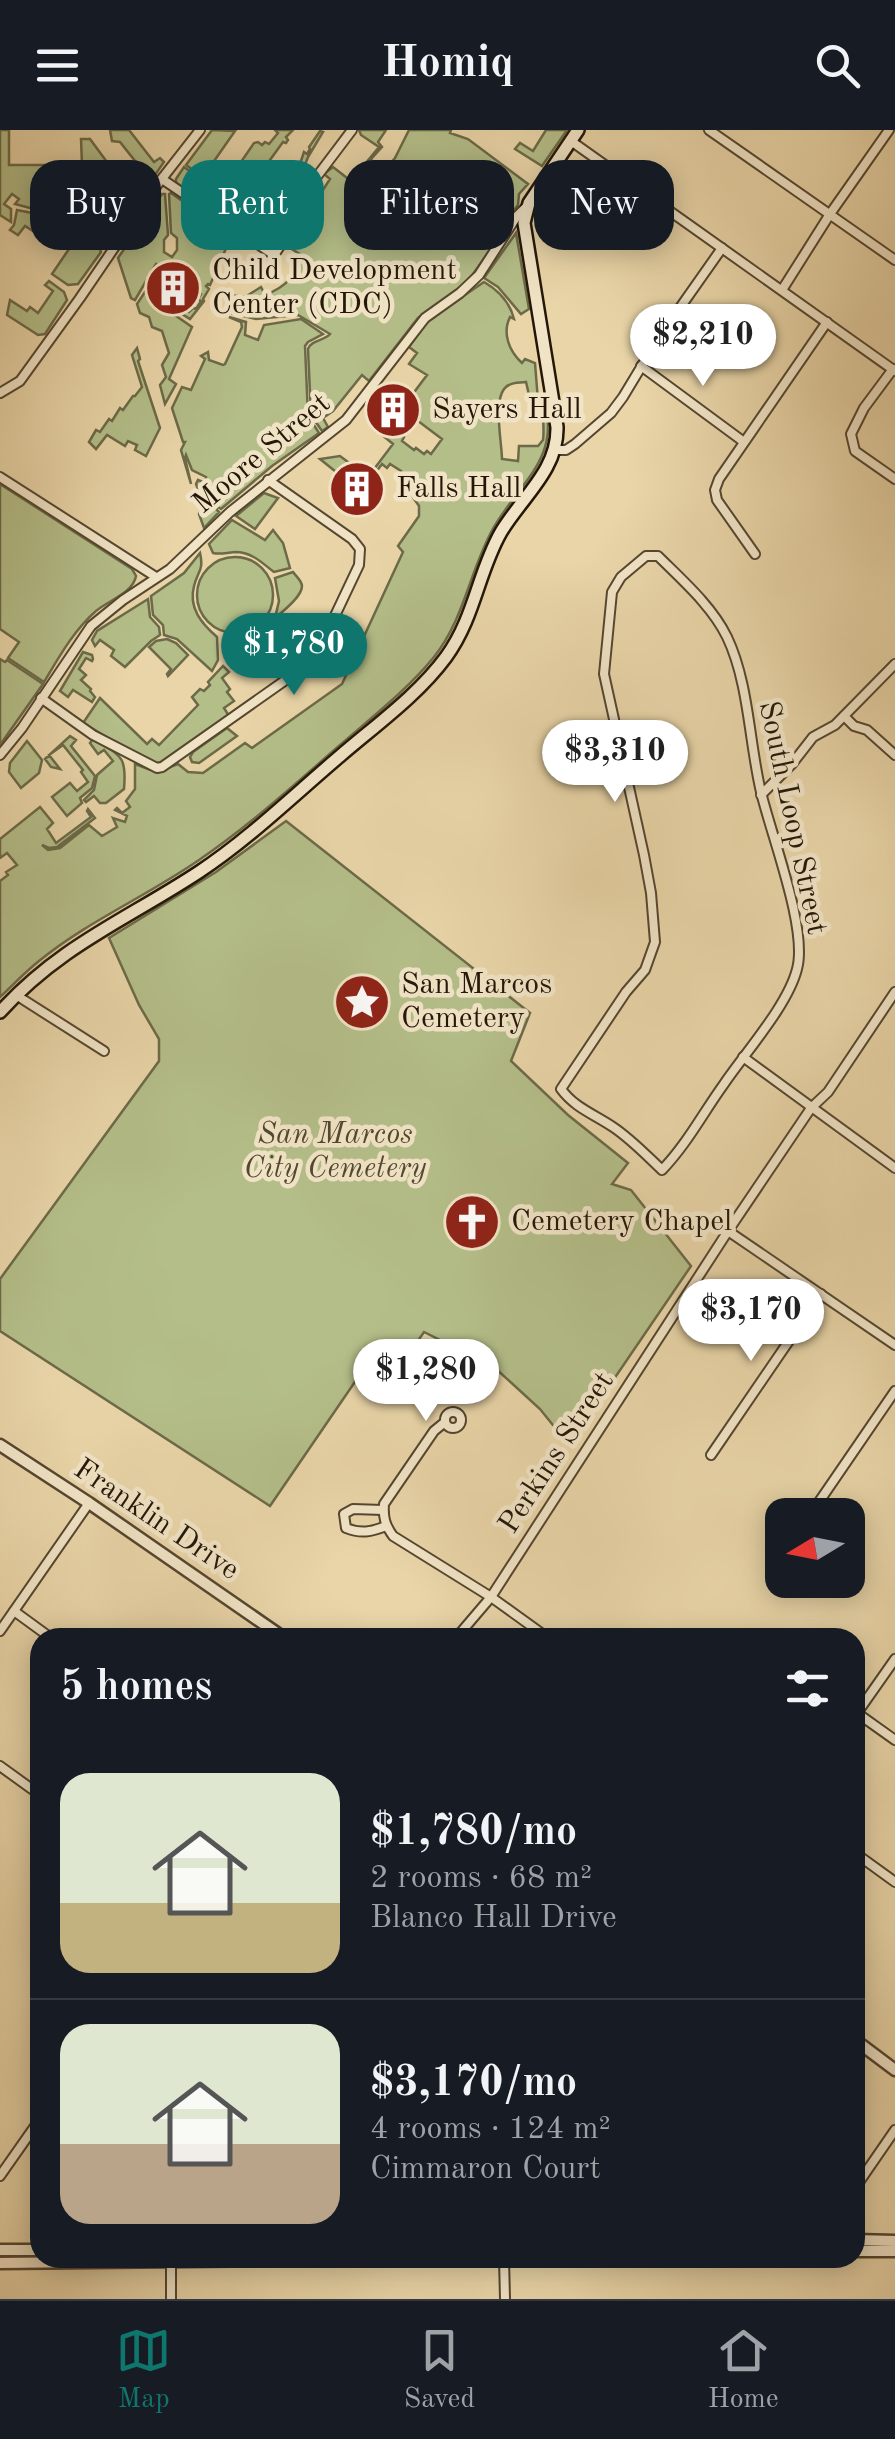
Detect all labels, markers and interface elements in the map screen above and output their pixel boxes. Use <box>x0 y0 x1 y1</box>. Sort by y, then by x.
icon: menu <box>30 38 85 93</box>
icon: search <box>810 38 865 93</box>
text: Homiq <box>381 42 514 87</box>
chip: Buy <box>30 160 161 250</box>
chip: Rent <box>181 160 324 250</box>
chip: Filters <box>344 160 514 250</box>
chip: New <box>534 160 674 250</box>
place label: Child Development Center (CDC) <box>212 256 457 320</box>
building icon: Child Development Center (CDC) <box>143 258 203 318</box>
pin: $2,210 <box>622 304 784 389</box>
text: $2,210 <box>652 320 754 352</box>
building icon: Sayers Hall <box>363 380 423 440</box>
street label: Moore Street <box>188 388 336 520</box>
place label: Sayers Hall <box>432 395 582 425</box>
building icon: Falls Hall <box>327 459 387 519</box>
place label: Falls Hall <box>396 474 521 504</box>
pin: $1,780 <box>213 613 375 698</box>
text: $1,780 <box>243 629 345 661</box>
street label: South Loop Street <box>753 698 831 938</box>
pin: $3,310 <box>534 720 696 805</box>
text: $3,310 <box>564 736 666 768</box>
place label: San Marcos Cemetery <box>401 970 552 1034</box>
place icon: San Marcos Cemetery <box>332 972 392 1032</box>
park label: San Marcos City Cemetery <box>244 1120 427 1184</box>
church icon: Cemetery Chapel <box>442 1192 502 1252</box>
place label: Cemetery Chapel <box>511 1207 732 1237</box>
pin: $3,170 <box>670 1279 832 1364</box>
text: $3,170 <box>700 1295 802 1327</box>
pin: $1,280 <box>345 1339 507 1424</box>
text: $1,280 <box>375 1355 477 1387</box>
street label: Perkins Street <box>494 1367 620 1539</box>
street label: Franklin Drive <box>68 1454 244 1586</box>
north arrow <box>765 1498 865 1598</box>
map controls <box>765 1498 865 1598</box>
icon: filters <box>780 1661 835 1716</box>
text: 5 homes <box>60 1667 212 1709</box>
text: $1,780/mo <box>370 1812 577 1854</box>
icon: home <box>140 1813 260 1933</box>
text: 2 rooms · 68 m² <box>370 1863 592 1895</box>
text: Blanco Hall Drive <box>370 1903 617 1935</box>
text: $3,170/mo <box>370 2063 577 2105</box>
icon: home <box>140 2064 260 2184</box>
text: 4 rooms · 124 m² <box>370 2114 611 2146</box>
text: Cimmaron Court <box>370 2154 601 2186</box>
tab: Map <box>116 2323 171 2418</box>
tab: Saved <box>404 2323 475 2418</box>
tab: Home <box>708 2323 779 2418</box>

